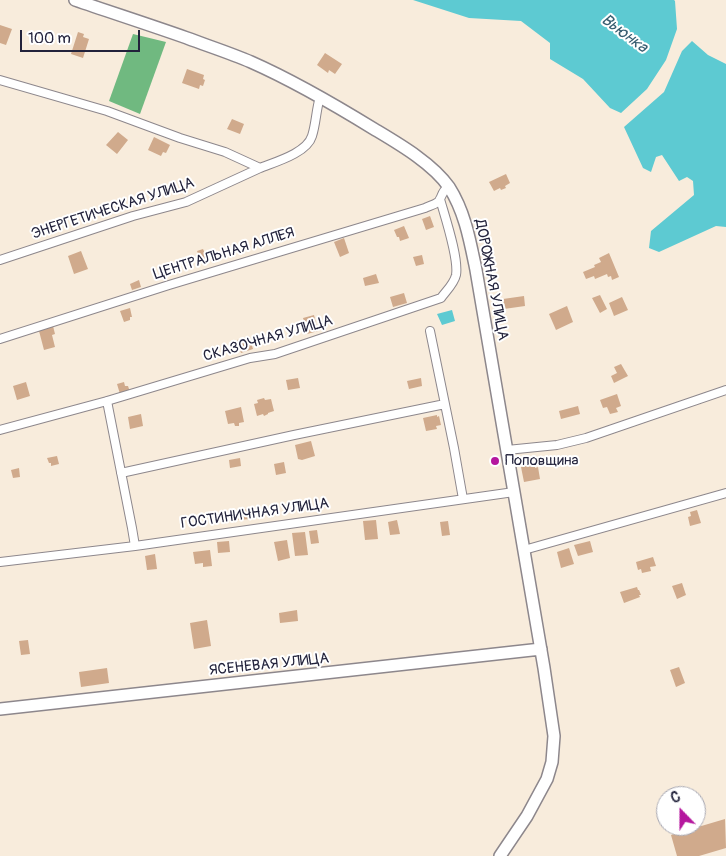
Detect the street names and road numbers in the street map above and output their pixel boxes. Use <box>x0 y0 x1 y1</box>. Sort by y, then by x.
street label: ЭНЕРГЕТИЧЕСКАЯ УЛИЦА <box>29 174 197 244</box>
street label: ДОРОЖНАЯ УЛИЦА <box>470 218 512 342</box>
street label: ЦЕНТРАЛЬНАЯ АЛЛЕЯ <box>151 224 297 284</box>
street label: СКАЗОЧНАЯ УЛИЦА <box>201 312 335 366</box>
street label: ГОСТИНИЧНАЯ УЛИЦА <box>180 495 330 533</box>
street label: ЯСЕНЕВАЯ УЛИЦА <box>208 650 330 680</box>

